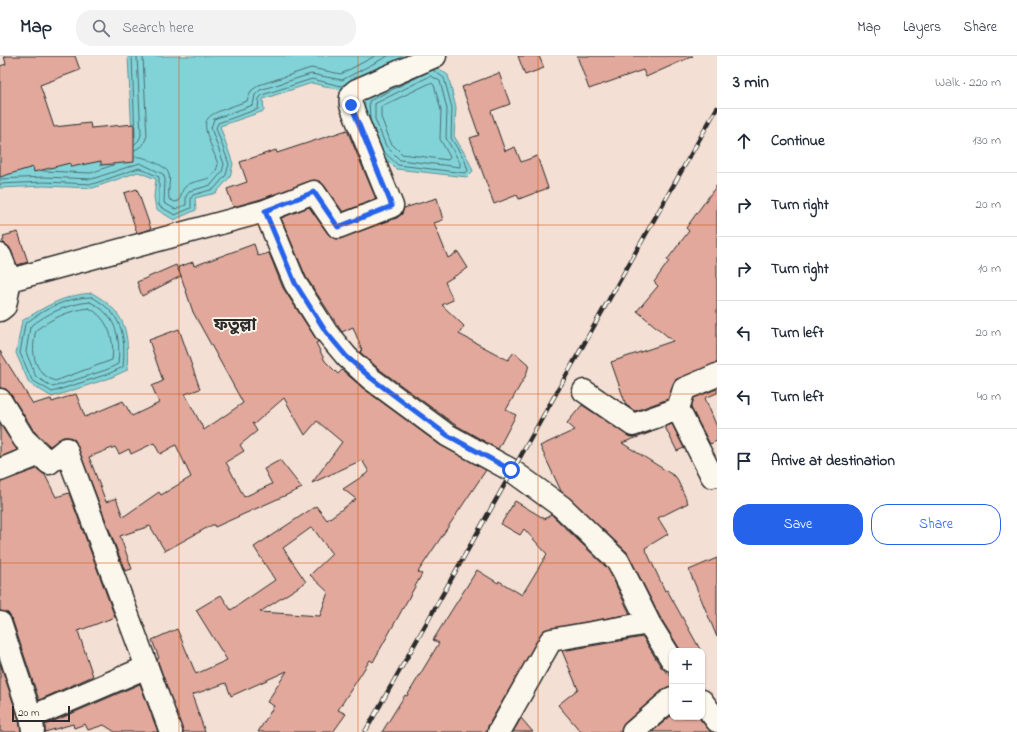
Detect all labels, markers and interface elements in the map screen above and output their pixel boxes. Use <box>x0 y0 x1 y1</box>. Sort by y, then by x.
search box <box>76 10 356 46</box>
text: Map <box>20 14 52 41</box>
icon: search <box>90 17 112 39</box>
text: Search here <box>122 17 194 39</box>
text: Map <box>857 17 881 38</box>
text: Layers <box>903 17 941 38</box>
text: Share <box>963 17 997 38</box>
text: 3 min <box>733 70 769 95</box>
text: Walk · 220 m <box>935 73 1001 92</box>
route end <box>342 96 360 114</box>
icon: ahead <box>733 130 755 152</box>
text: Continue <box>771 130 825 152</box>
text: 130 m <box>973 131 1001 150</box>
icon: right <box>733 194 755 216</box>
text: Turn right <box>771 194 829 216</box>
text: 20 m <box>976 195 1001 214</box>
icon: right <box>733 258 755 280</box>
text: Turn right <box>771 258 829 280</box>
text: 10 m <box>978 259 1001 278</box>
district label: ফতুল্লা <box>213 313 257 338</box>
icon: left <box>733 322 755 344</box>
text: Turn left <box>771 322 824 344</box>
text: 20 m <box>976 323 1001 342</box>
icon: left <box>733 386 755 408</box>
text: Turn left <box>771 386 824 408</box>
text: 40 m <box>977 387 1001 406</box>
icon: arrive <box>733 450 755 472</box>
text: Arrive at destination <box>771 450 895 472</box>
route start <box>502 461 520 479</box>
button: Save <box>733 504 863 545</box>
button: Share <box>871 504 1001 545</box>
map controls <box>669 648 705 720</box>
button: + <box>669 648 705 684</box>
button: − <box>669 684 705 720</box>
scale bar <box>12 704 70 723</box>
text: 20 m <box>18 705 40 721</box>

